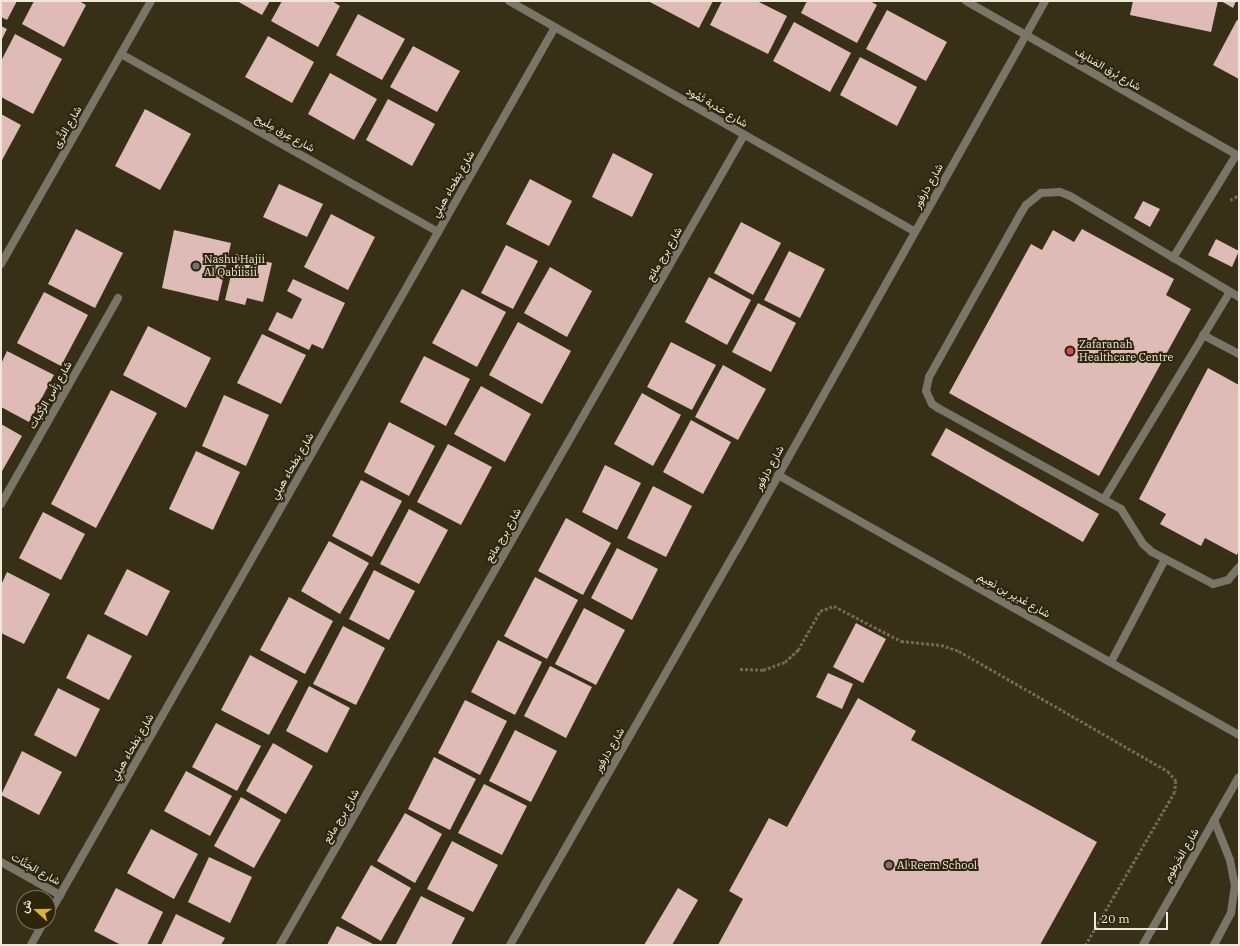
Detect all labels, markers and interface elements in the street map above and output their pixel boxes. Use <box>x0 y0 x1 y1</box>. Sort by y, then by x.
street label: شارع بُرق المَنايِف <box>1073 45 1143 93</box>
street label: شارع حَدبة ثَمُود <box>684 84 750 130</box>
street label: شارع الثَّرى <box>50 104 84 150</box>
street label: شارع عِرق مِلَيح <box>253 111 317 155</box>
street label: شارع بَطحاء هيلي <box>429 148 477 220</box>
street label: شارع دارفور <box>910 161 946 211</box>
street label: شارع برج مانع <box>643 224 685 284</box>
place label: Nashu Hajii Al Qabiisii <box>204 253 265 279</box>
marker: Nashu Hajii Al Qabiisii <box>191 261 201 271</box>
place label: Zafaranah Healthcare Centre <box>1079 338 1173 364</box>
marker: Zafaranah Healthcare Centre <box>1064 345 1076 357</box>
street label: شارع رَأس الرُّكبات <box>25 359 75 431</box>
street label: شارع بَطحاء هيلي <box>268 430 316 502</box>
street label: شارع دارفور <box>751 443 787 493</box>
street label: شارع برج مانع <box>482 505 524 565</box>
street label: شارع غَدِير بن نَعِيم <box>975 570 1053 620</box>
street label: شارع بَطحاء هيلي <box>108 711 156 783</box>
street label: شارع دارفور <box>591 725 627 775</box>
street label: شارع برج مانع <box>320 786 362 846</box>
street label: شارع الخَرطوم <box>1160 826 1202 884</box>
street label: شارع الجَنَّات <box>9 850 63 888</box>
place label: Al Reem School <box>897 858 977 872</box>
marker: Al Reem School <box>884 860 894 870</box>
north arrow <box>16 890 56 930</box>
text: ش <box>17 897 35 915</box>
scale bar <box>1096 904 1170 930</box>
text: 20 m <box>1101 911 1130 926</box>

